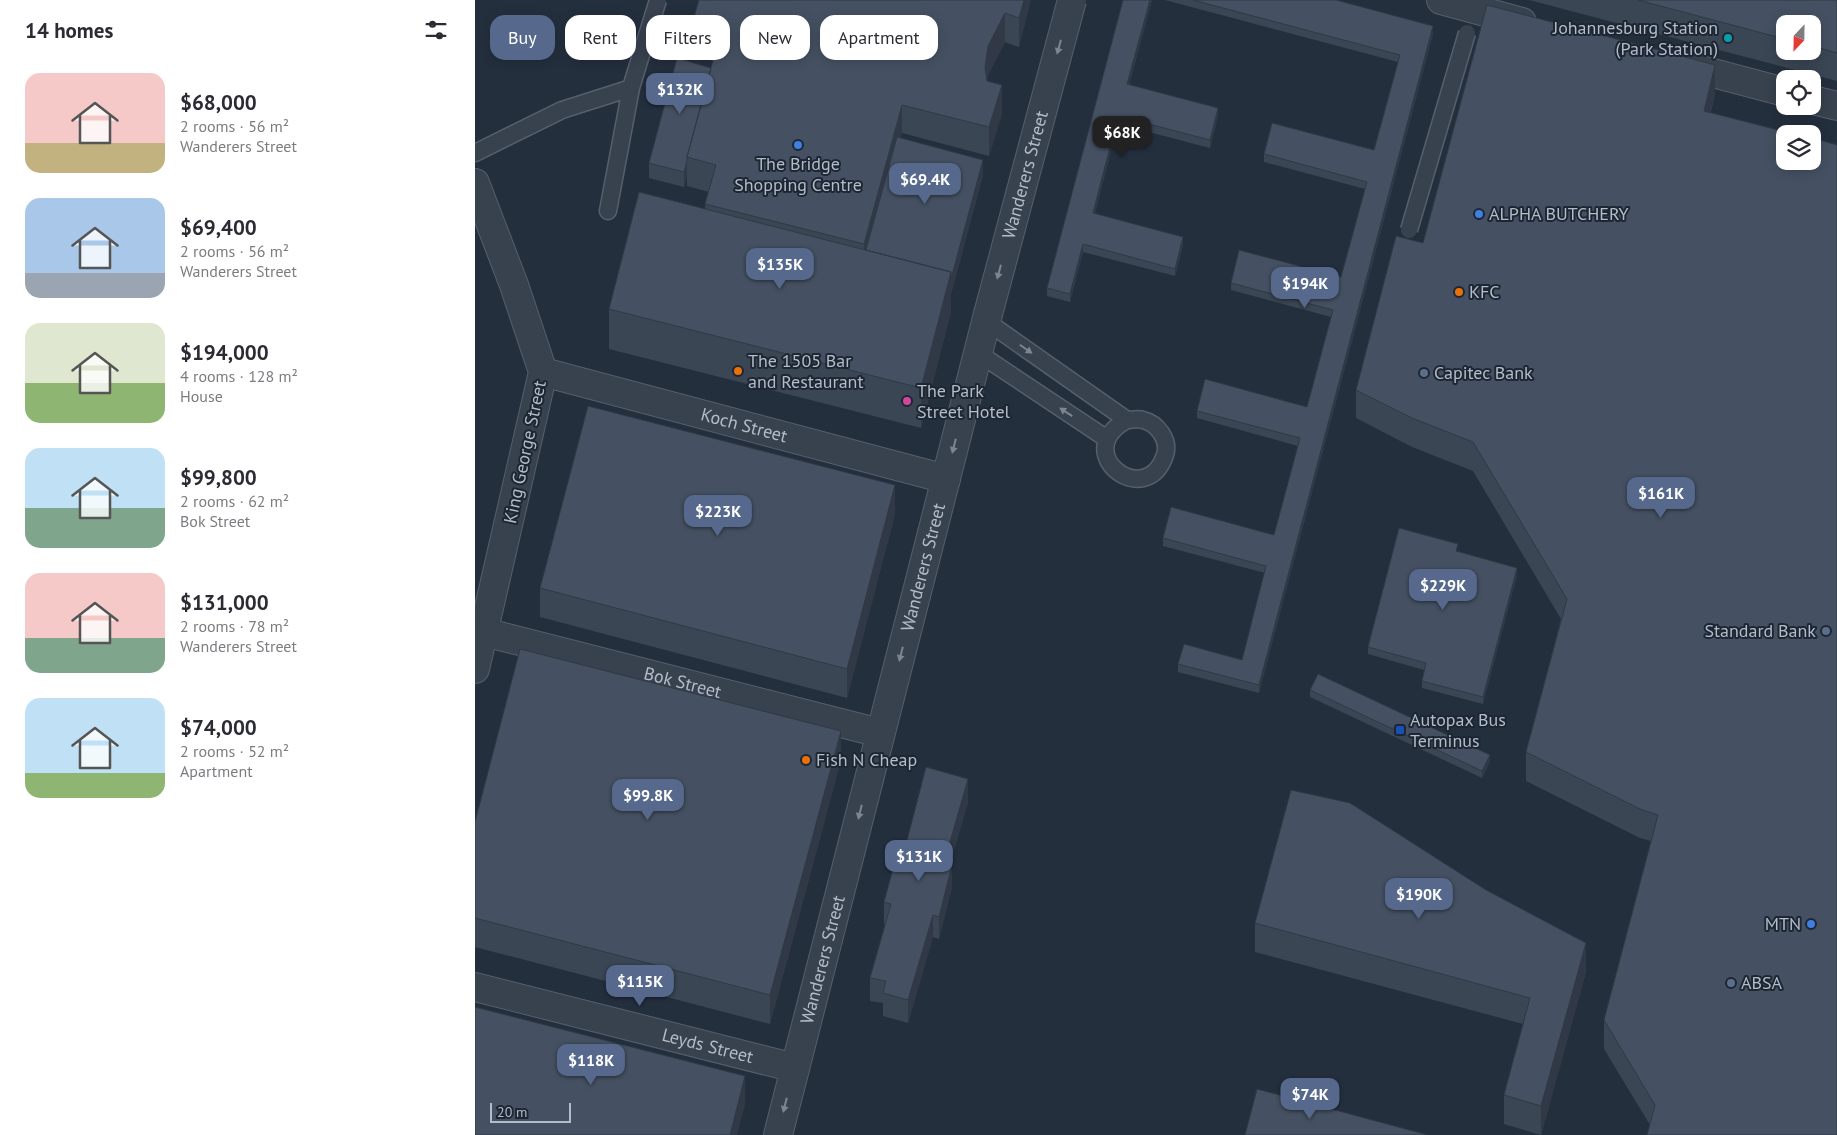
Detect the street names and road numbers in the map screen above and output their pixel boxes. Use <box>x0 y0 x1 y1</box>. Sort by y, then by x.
street label: Wanderers Street <box>997 108 1053 241</box>
street label: King George Street <box>498 378 551 525</box>
street label: Koch Street <box>698 402 790 447</box>
street label: Wanderers Street <box>895 501 950 634</box>
street label: Bok Street <box>642 661 724 703</box>
street label: Wanderers Street <box>795 893 850 1026</box>
street label: Leyds Street <box>660 1023 756 1068</box>

